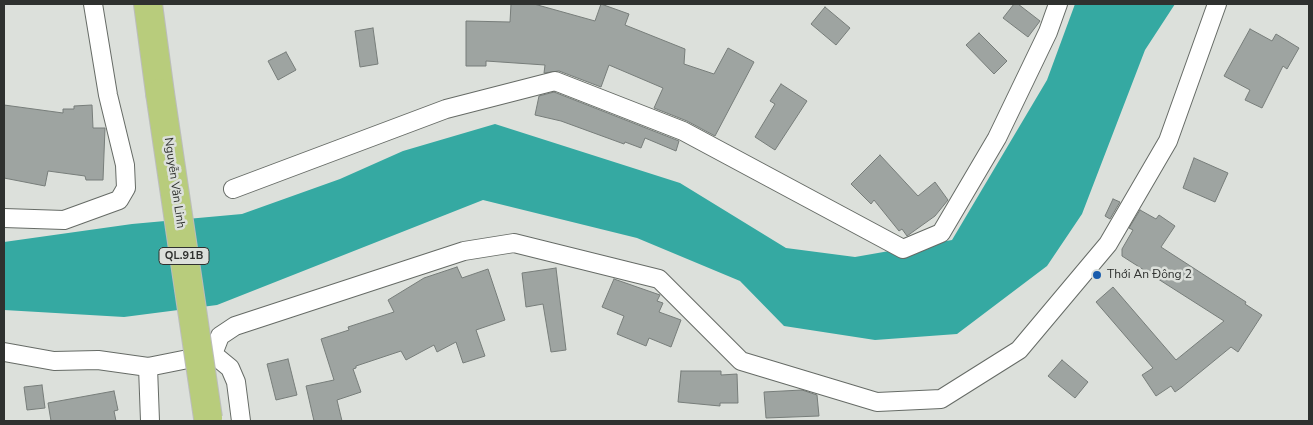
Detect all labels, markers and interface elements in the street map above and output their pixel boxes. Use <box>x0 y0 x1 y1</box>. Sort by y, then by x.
street label: Nguyễn Văn Linh <box>160 137 188 229</box>
road number: QL.91B <box>159 248 209 264</box>
place label: Thới An Đông 2 <box>1107 268 1192 282</box>
marker: Thới An Đông 2 <box>1091 269 1103 281</box>

